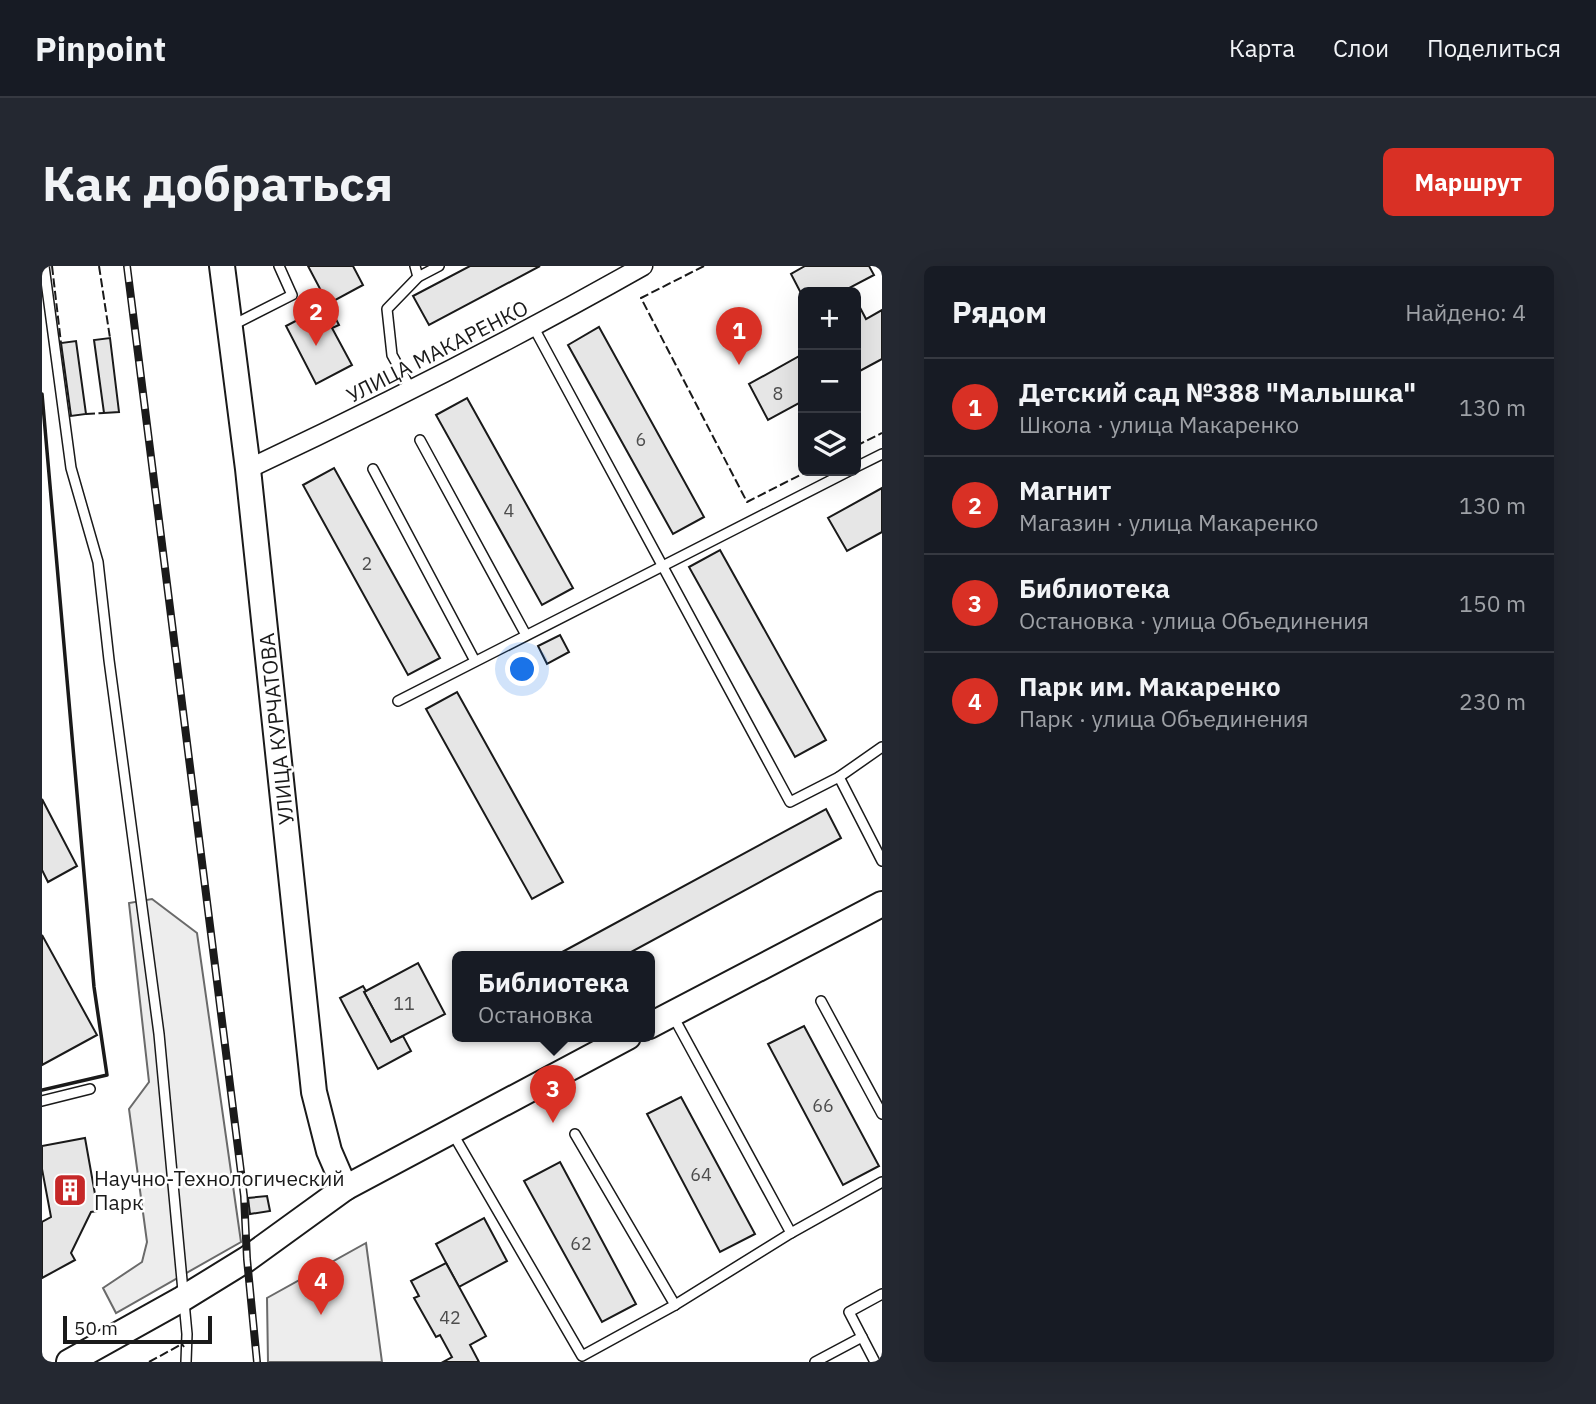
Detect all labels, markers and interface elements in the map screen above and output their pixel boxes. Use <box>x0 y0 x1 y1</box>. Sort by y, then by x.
text: Pinpoint <box>35 27 166 70</box>
text: Карта <box>1229 32 1295 64</box>
text: Слои <box>1333 32 1389 64</box>
text: Поделиться <box>1427 32 1561 64</box>
button: Маршрут <box>1383 148 1554 216</box>
text: Как добраться <box>42 151 393 214</box>
map controls <box>798 287 861 476</box>
button: + <box>798 287 861 350</box>
pin: 2 <box>293 288 339 346</box>
text: Рядом <box>952 292 1047 331</box>
street label: УЛИЦА МАКАРЕНКО <box>341 293 533 409</box>
text: Найдено: 4 <box>1405 297 1526 327</box>
pin: 1 <box>716 307 762 365</box>
button: − <box>798 350 861 413</box>
text: Детский сад №388 "Малышка" <box>1019 375 1416 409</box>
house number: 8 <box>773 382 783 405</box>
text: 1 <box>968 392 982 422</box>
text: 130 m <box>1459 392 1526 422</box>
text: Школа · улица Макаренко <box>1019 409 1299 439</box>
button: layers <box>798 413 861 476</box>
house number: 6 <box>636 428 646 451</box>
text: Магнит <box>1019 473 1111 507</box>
text: 2 <box>968 490 982 520</box>
text: 130 m <box>1459 490 1526 520</box>
house number: 4 <box>504 499 515 522</box>
text: Магазин · улица Макаренко <box>1019 507 1318 537</box>
house number: 2 <box>362 552 372 575</box>
text: Библиотека <box>1019 571 1170 605</box>
text: 3 <box>968 588 982 618</box>
text: 150 m <box>1459 588 1526 618</box>
text: Остановка · улица Объединения <box>1019 605 1369 635</box>
street label: УЛИЦА КУРЧАТОВА <box>252 632 300 826</box>
your location <box>505 652 539 686</box>
text: Парк им. Макаренко <box>1019 669 1281 703</box>
text: 4 <box>968 686 982 716</box>
text: 230 m <box>1459 686 1526 716</box>
text: Парк · улица Объединения <box>1019 703 1309 733</box>
popup <box>452 951 655 1042</box>
text: Библиотека <box>478 965 629 999</box>
house number: 11 <box>393 992 415 1015</box>
text: Остановка <box>478 999 593 1029</box>
pin: 3 <box>530 1065 576 1123</box>
house number: 66 <box>812 1094 834 1117</box>
house number: 64 <box>690 1163 712 1186</box>
place label: Научно-Технологический Парк <box>94 1164 345 1216</box>
building icon: Научно-Технологический Парк <box>51 1171 89 1209</box>
house number: 62 <box>570 1232 592 1255</box>
pin: 4 <box>298 1257 344 1315</box>
house number: 42 <box>439 1306 461 1329</box>
scale bar <box>63 1313 212 1345</box>
text: 50 m <box>74 1316 118 1340</box>

